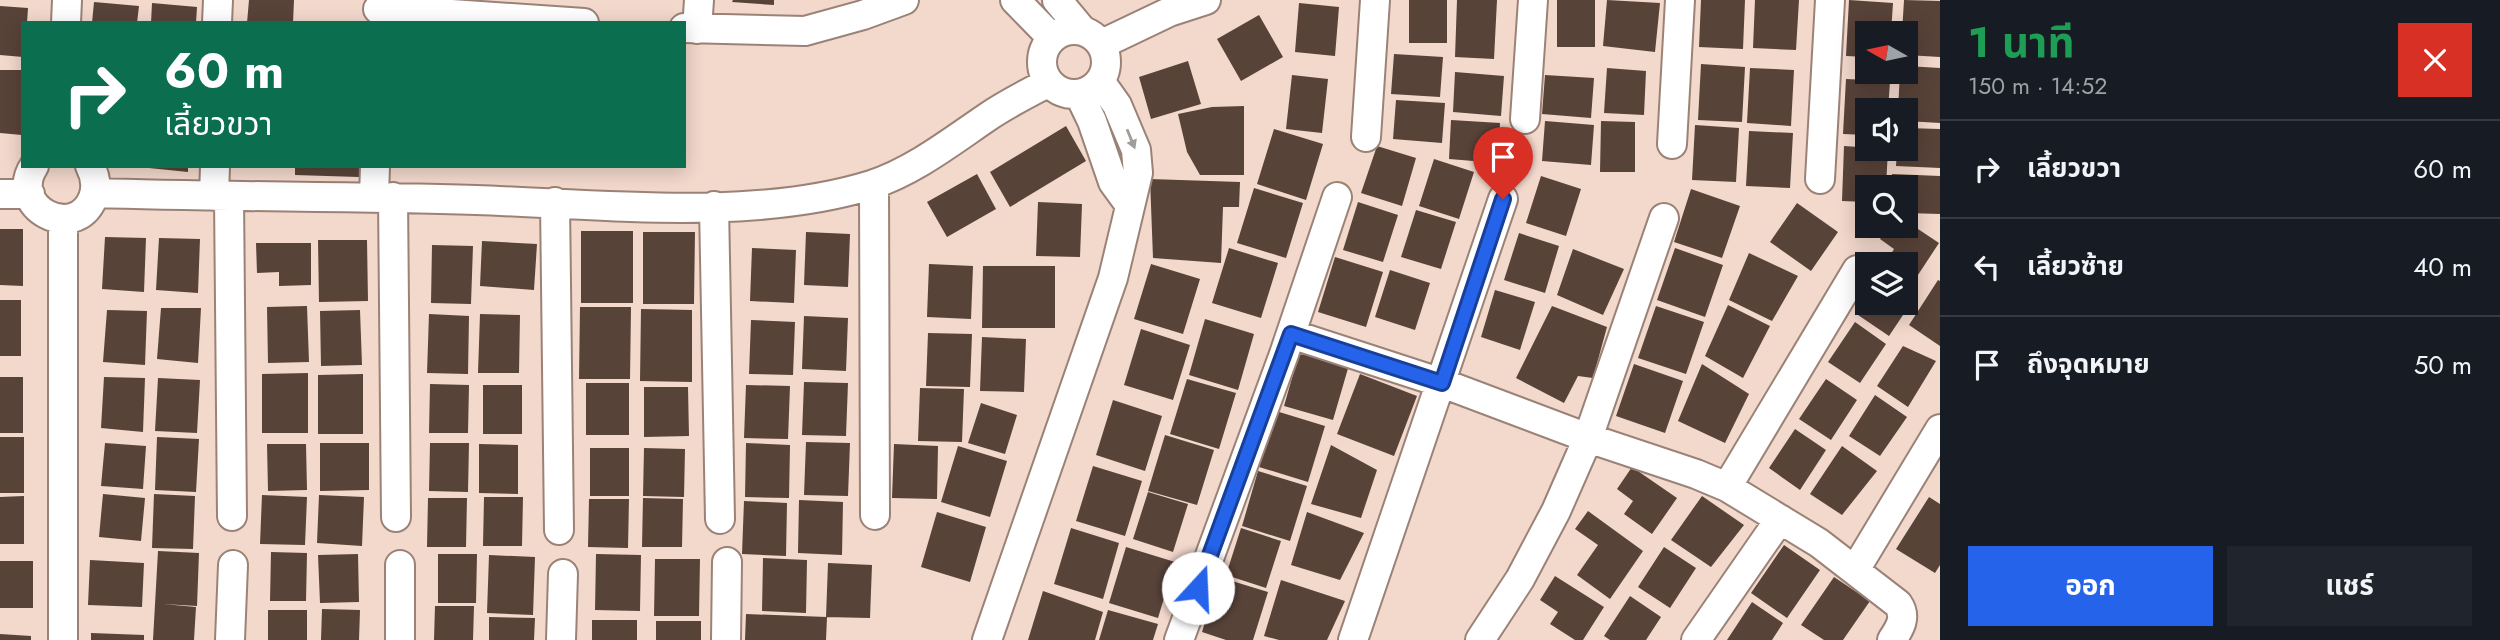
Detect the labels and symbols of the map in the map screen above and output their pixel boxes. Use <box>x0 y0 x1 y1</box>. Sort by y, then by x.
north arrow <box>1855 21 1918 84</box>
pin <box>1473 127 1533 199</box>
one-way arrow <box>1126 129 1137 150</box>
position arrow <box>1161 551 1235 625</box>

